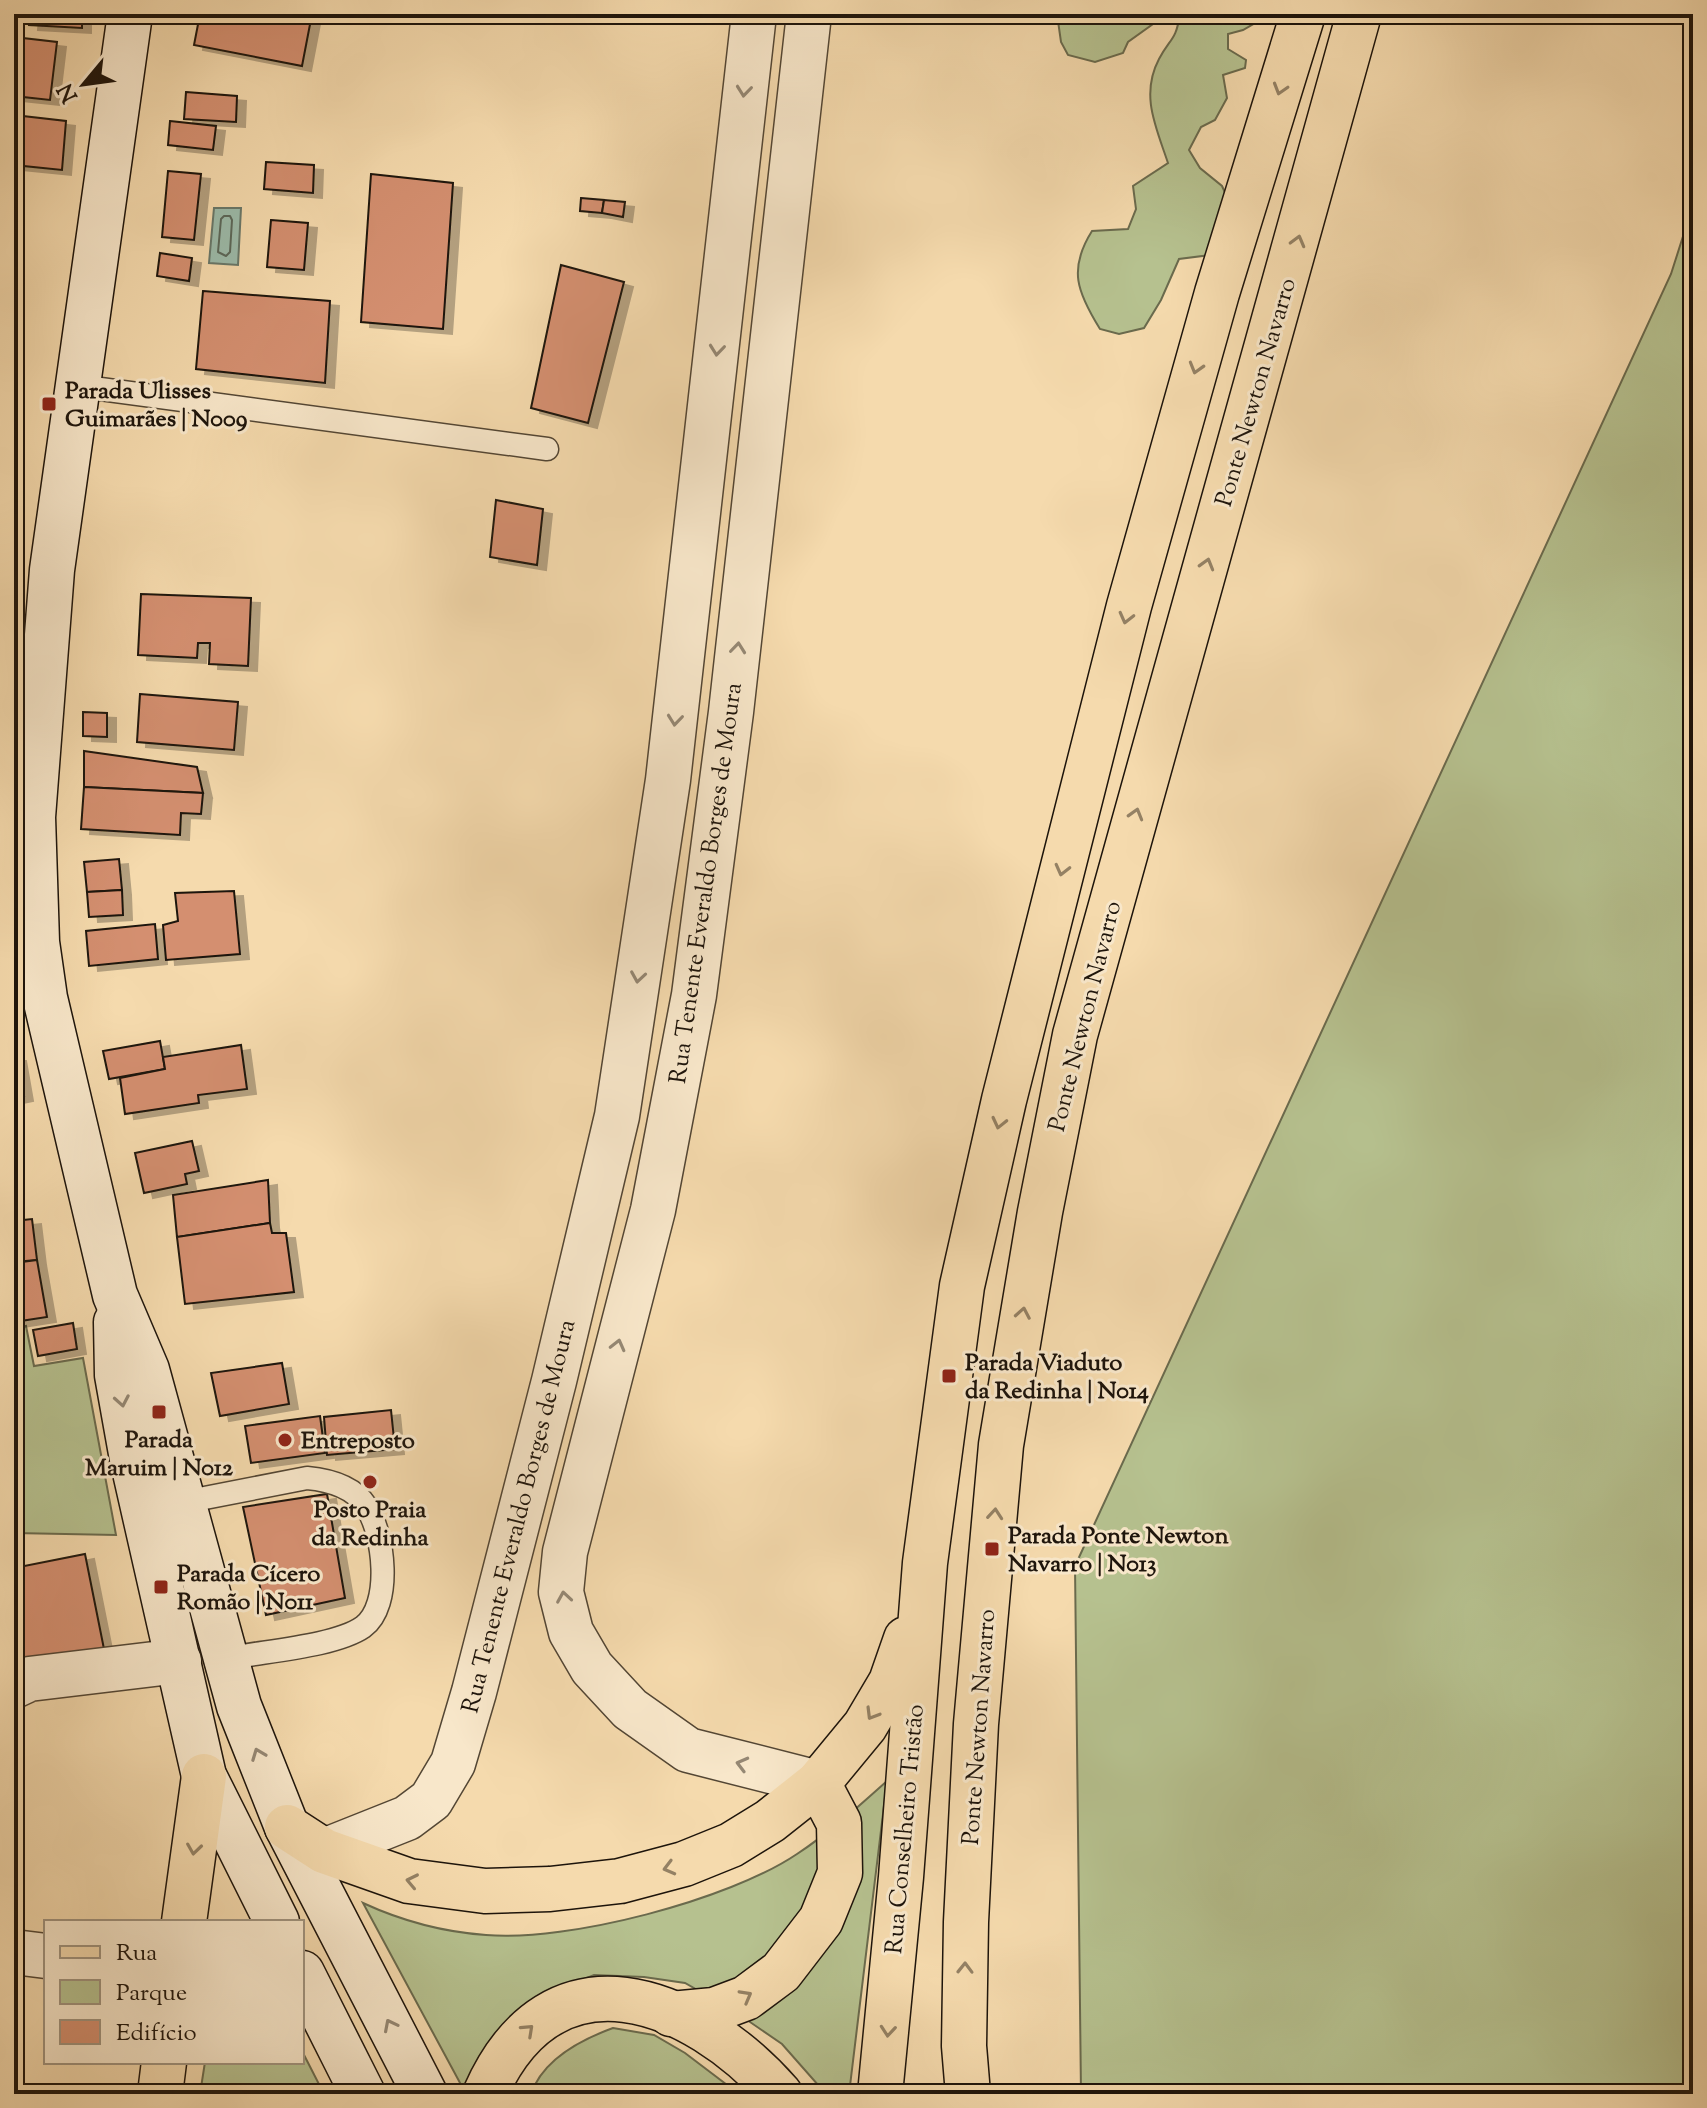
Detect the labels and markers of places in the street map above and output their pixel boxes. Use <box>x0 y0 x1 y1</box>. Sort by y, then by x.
place label: Parada Ulisses Guimarães | N009 <box>65 375 248 437</box>
marker: Parada Ulisses Guimarães | N009 <box>40 395 58 413</box>
place label: Parada Viaduto da Redinha | N014 <box>965 1347 1149 1409</box>
marker: Parada Viaduto da Redinha | N014 <box>940 1367 958 1385</box>
marker: Parada Maruim | N012 <box>150 1403 168 1421</box>
place label: Parada Maruim | N012 <box>85 1424 234 1486</box>
place label: Entreposto <box>301 1425 415 1459</box>
marker: Entreposto <box>276 1431 294 1449</box>
marker: Posto Praia da Redinha <box>361 1473 379 1491</box>
place label: Posto Praia da Redinha <box>311 1494 430 1556</box>
place label: Parada Ponte Newton Navarro | N013 <box>1008 1520 1229 1582</box>
marker: Parada Ponte Newton Navarro | N013 <box>983 1540 1001 1558</box>
place label: Parada Cícero Romão | N011 <box>177 1558 320 1620</box>
marker: Parada Cícero Romão | N011 <box>152 1578 170 1596</box>

